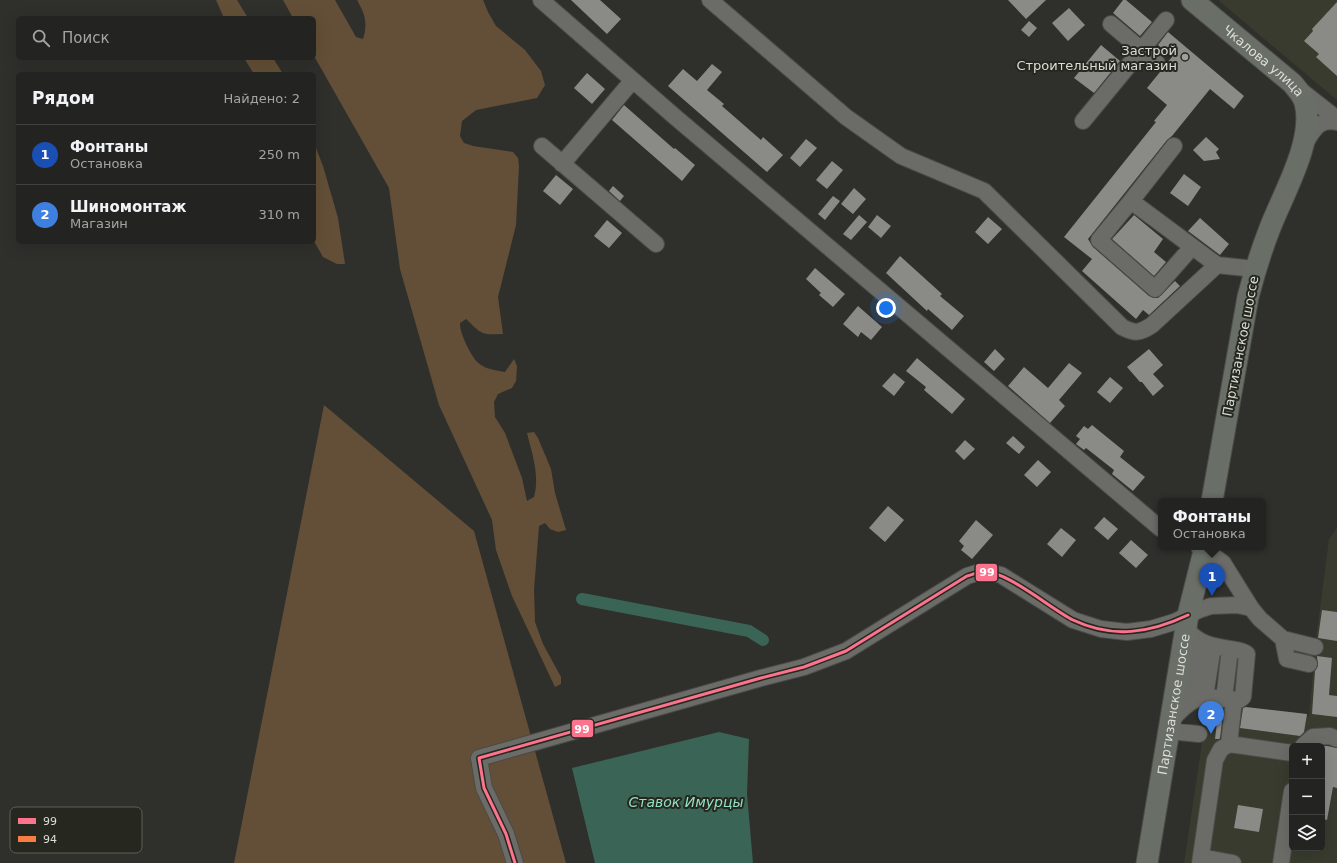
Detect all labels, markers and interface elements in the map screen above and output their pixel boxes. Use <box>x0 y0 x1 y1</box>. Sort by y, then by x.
search box <box>16 16 316 60</box>
street label: Чкалова улица <box>1220 22 1307 100</box>
icon: search <box>30 27 52 49</box>
text: Поиск <box>62 29 110 47</box>
place label: Застрой Строительный магазин <box>1016 43 1177 73</box>
marker: Застрой Строительный магазин <box>1180 52 1190 62</box>
text: Рядом <box>32 88 95 108</box>
text: Найдено: 2 <box>224 91 300 106</box>
text: Фонтаны <box>70 138 148 156</box>
text: 1 <box>40 147 50 162</box>
text: 250 m <box>258 147 300 162</box>
text: Остановка <box>70 156 143 171</box>
text: Шиномонтаж <box>70 198 186 216</box>
text: 2 <box>40 207 50 222</box>
text: 310 m <box>258 207 300 222</box>
text: Магазин <box>70 216 128 231</box>
street label: Партизанское шоссе <box>1220 275 1261 418</box>
your location <box>876 298 896 318</box>
popup <box>1158 498 1266 550</box>
text: Фонтаны <box>1173 508 1251 526</box>
text: Остановка <box>1173 526 1246 541</box>
line badge: 99 <box>975 563 998 582</box>
pin: 1 <box>1199 563 1225 596</box>
text: 99 <box>979 566 995 579</box>
street label: Партизанское шоссе <box>1155 633 1193 776</box>
pin: 2 <box>1198 701 1224 734</box>
line badge: 99 <box>571 719 594 738</box>
text: 99 <box>574 723 590 736</box>
map controls <box>1289 743 1325 851</box>
button: + <box>1289 743 1325 779</box>
button: − <box>1289 779 1325 815</box>
water label: Ставок Имурцы <box>628 794 744 810</box>
legend <box>10 807 142 853</box>
text: 99 <box>43 815 57 828</box>
button: layers <box>1289 815 1325 851</box>
text: 94 <box>43 833 57 846</box>

